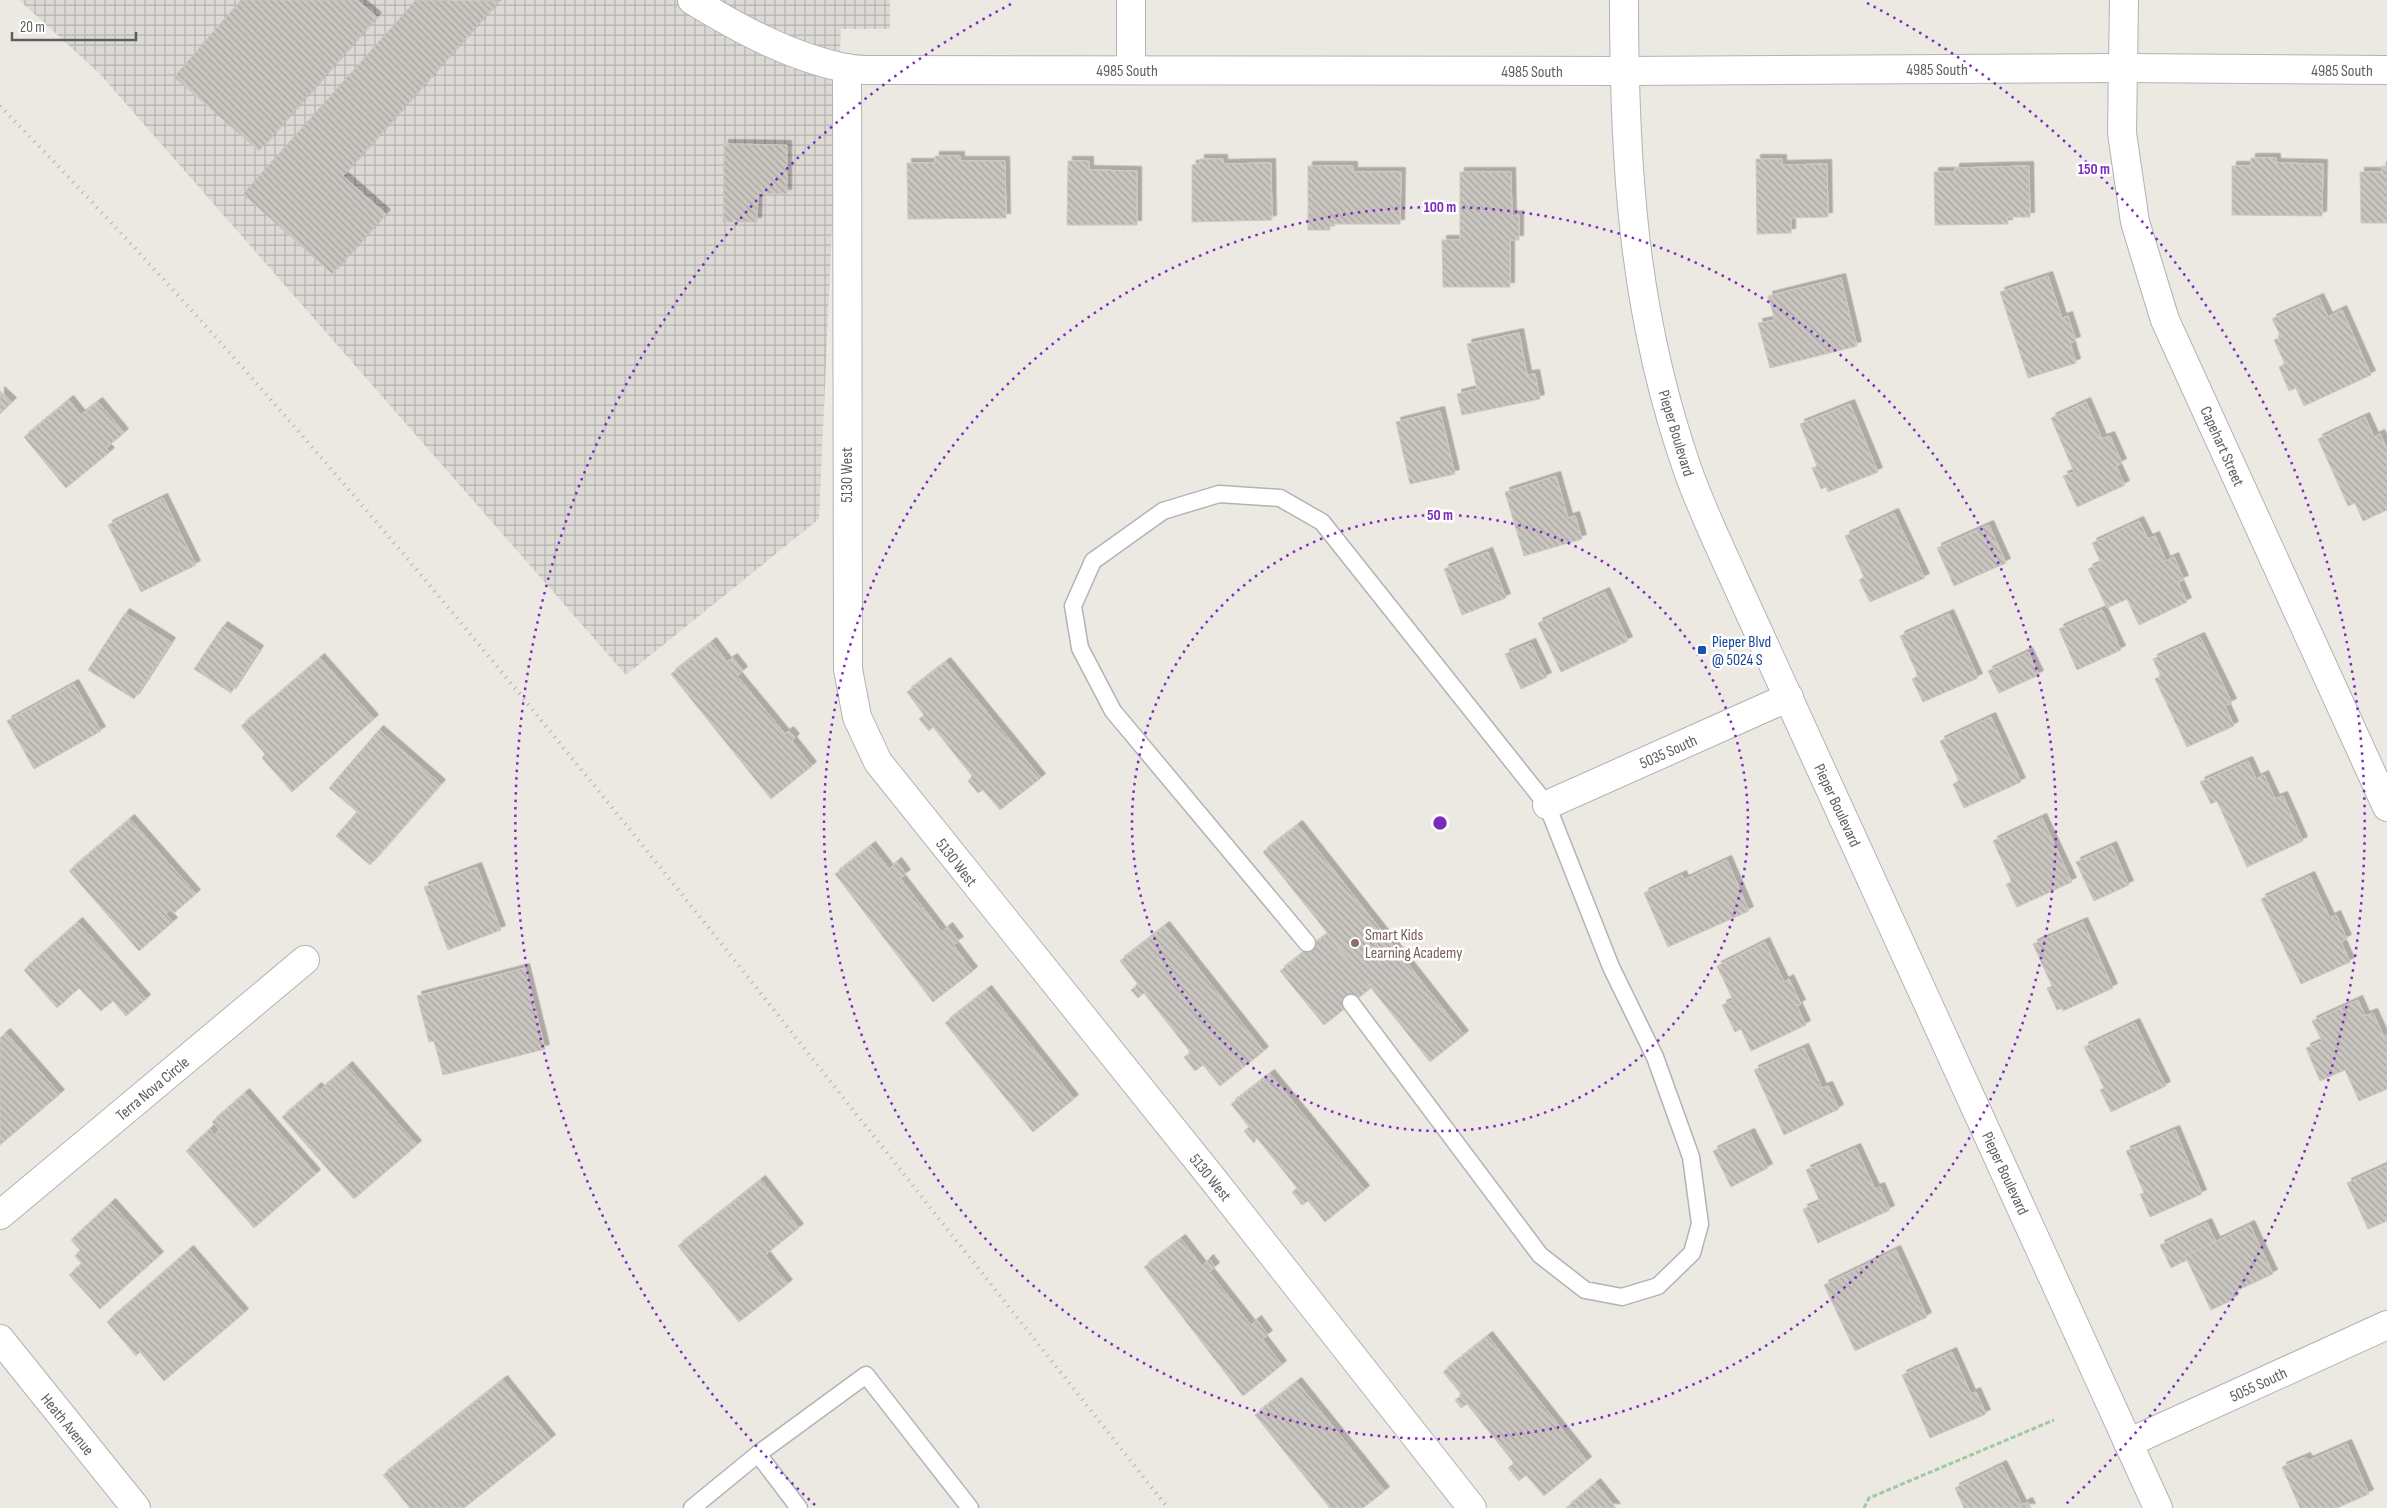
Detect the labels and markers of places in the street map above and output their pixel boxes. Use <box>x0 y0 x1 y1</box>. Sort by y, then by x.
place label: Pieper Blvd @ 5024 S <box>1712 633 1771 670</box>
marker: Pieper Blvd @ 5024 S <box>1696 644 1708 656</box>
centre of rings <box>1431 814 1449 832</box>
place label: Smart Kids Learning Academy <box>1365 926 1462 963</box>
marker: Smart Kids Learning Academy <box>1349 937 1361 949</box>

